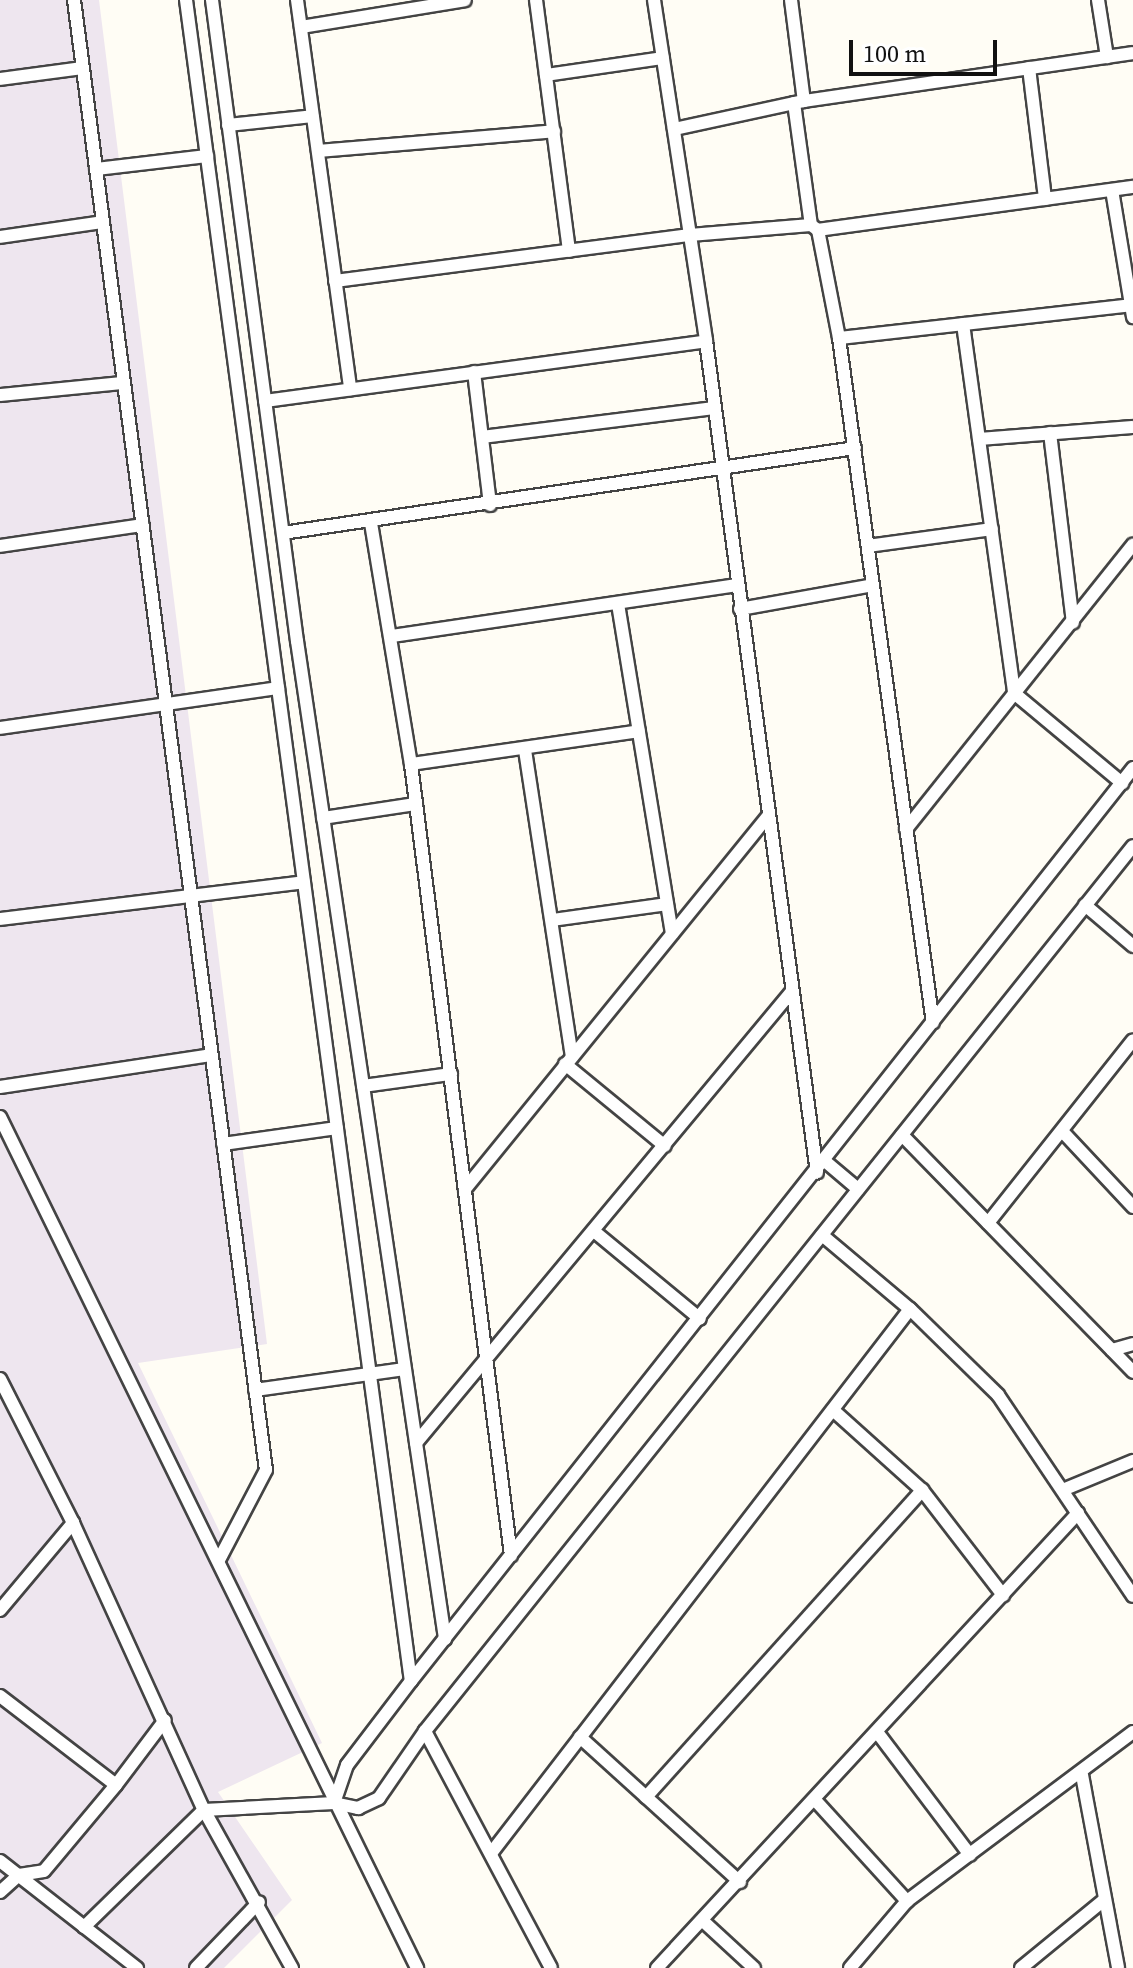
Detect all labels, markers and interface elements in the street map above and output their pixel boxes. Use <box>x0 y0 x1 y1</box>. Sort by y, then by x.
scale bar <box>853 24 1001 74</box>
text: 100 m <box>863 37 926 70</box>

